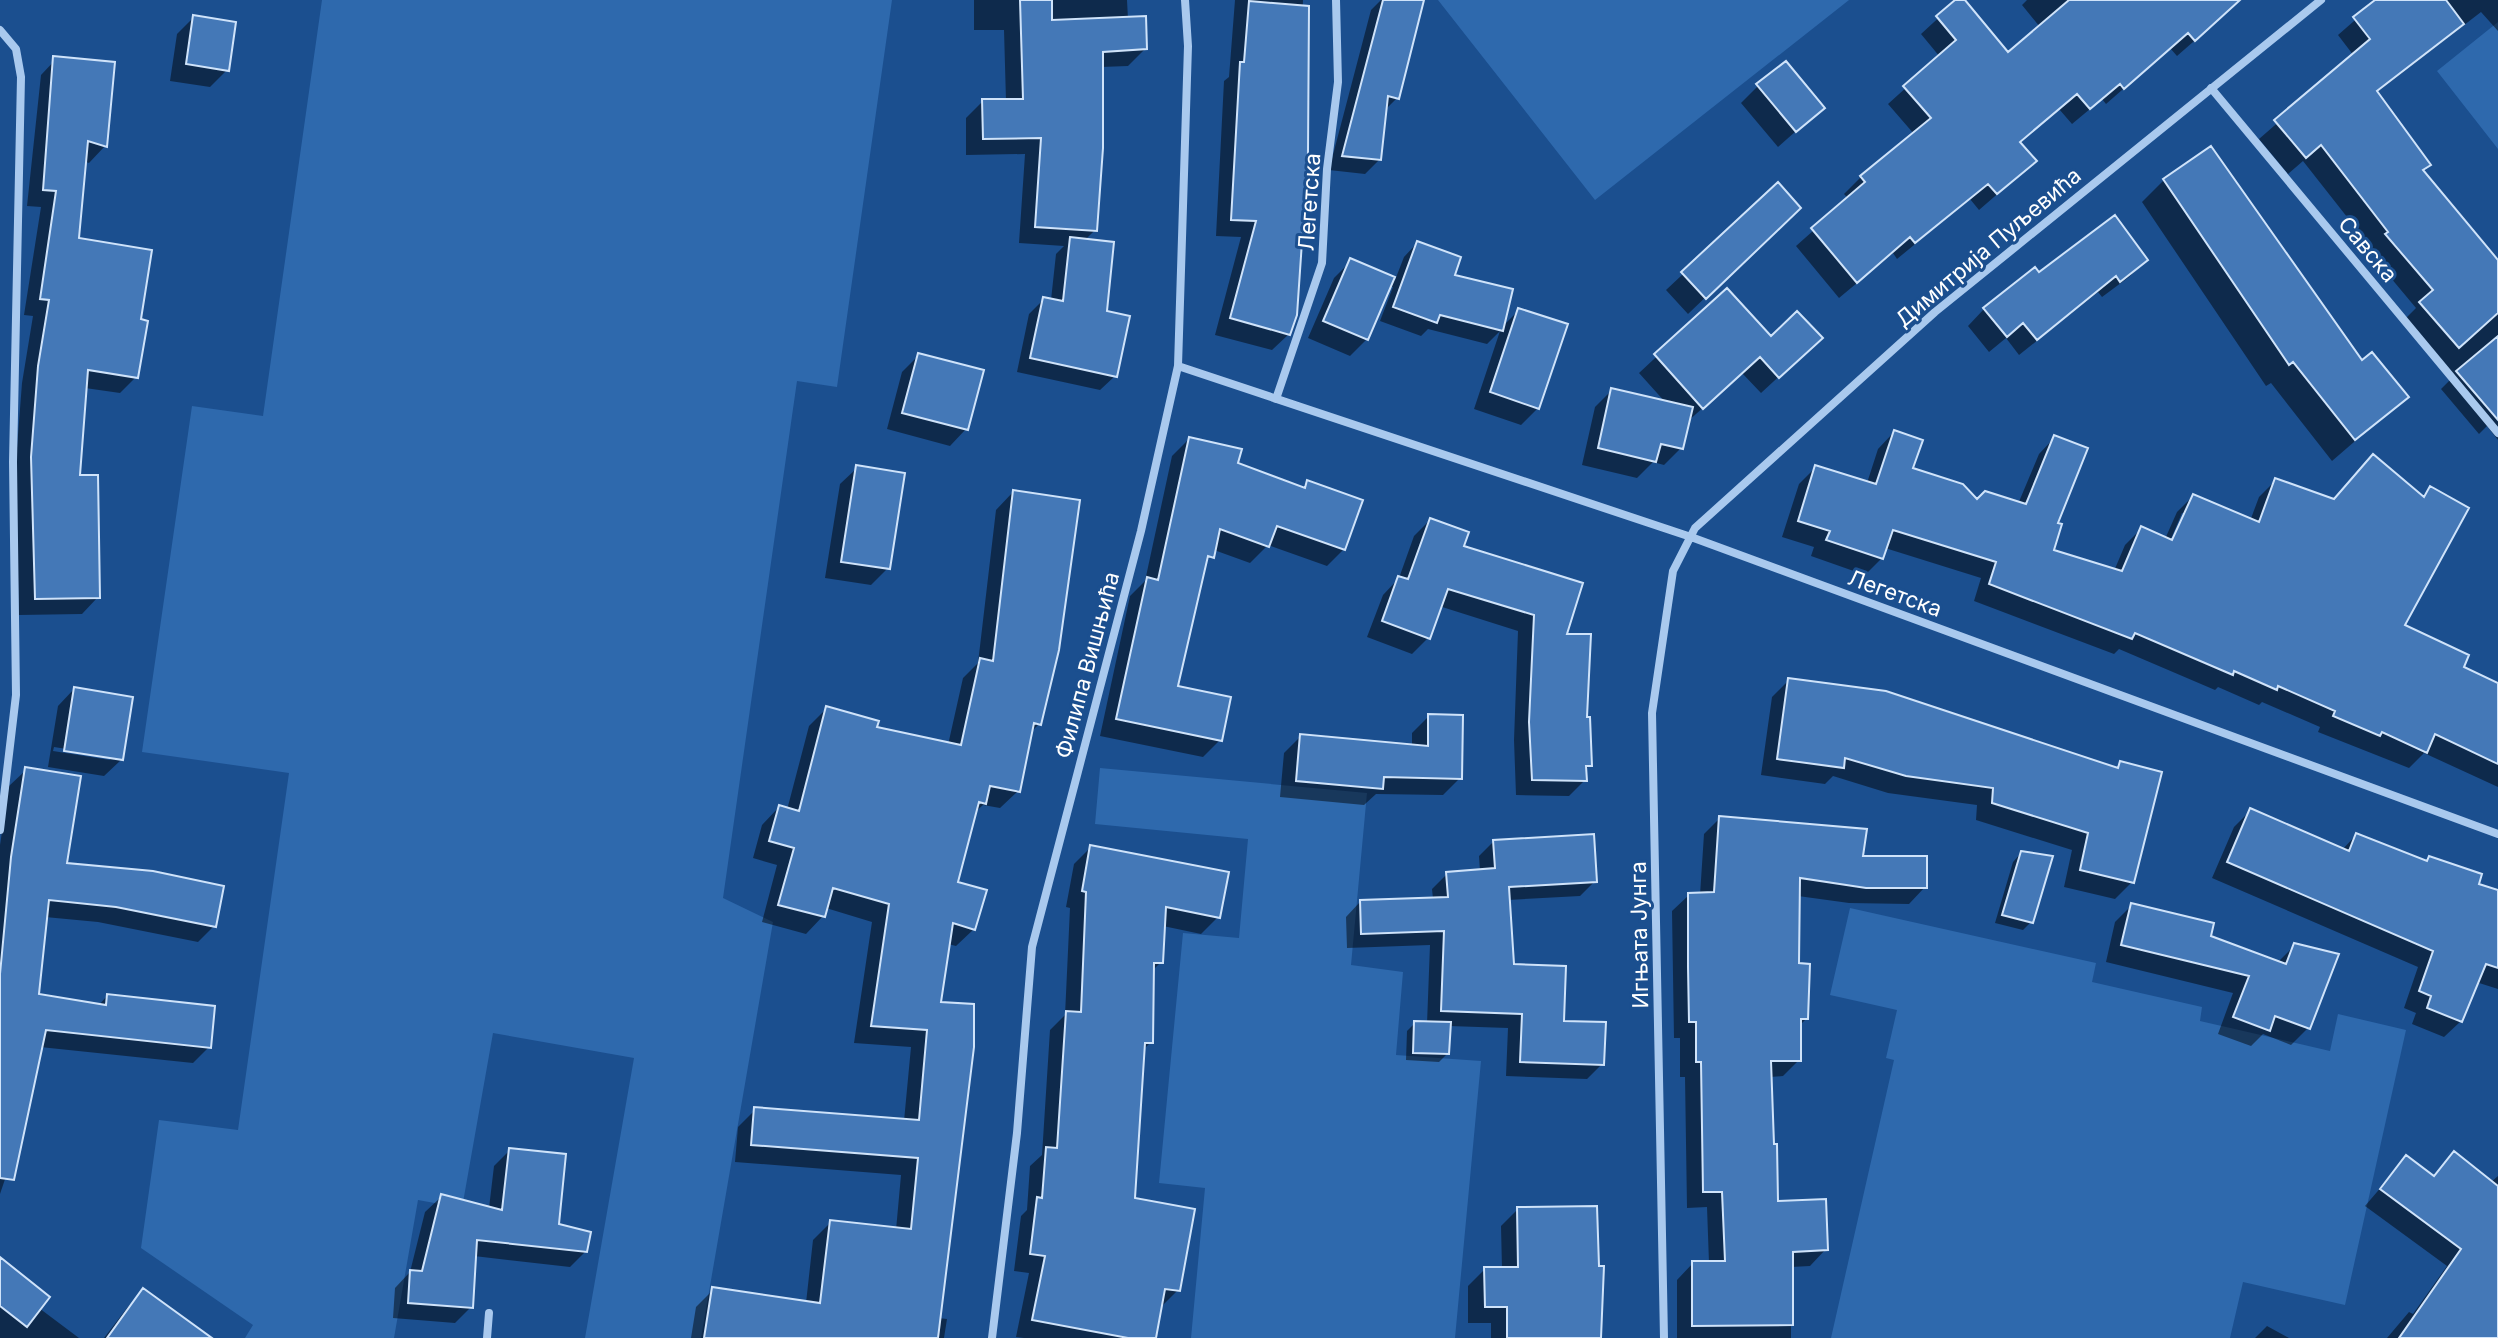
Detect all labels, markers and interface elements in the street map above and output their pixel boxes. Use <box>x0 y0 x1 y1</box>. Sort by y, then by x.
street label: Легетска <box>1293 152 1325 252</box>
street label: Димитрија Пуљевића <box>1890 162 2086 332</box>
street label: Савска <box>2333 211 2403 287</box>
street label: Легетска <box>1844 564 1946 622</box>
street label: Филипа Вишњића <box>1050 569 1124 761</box>
street label: Игњата Јунга <box>1625 861 1653 1009</box>

